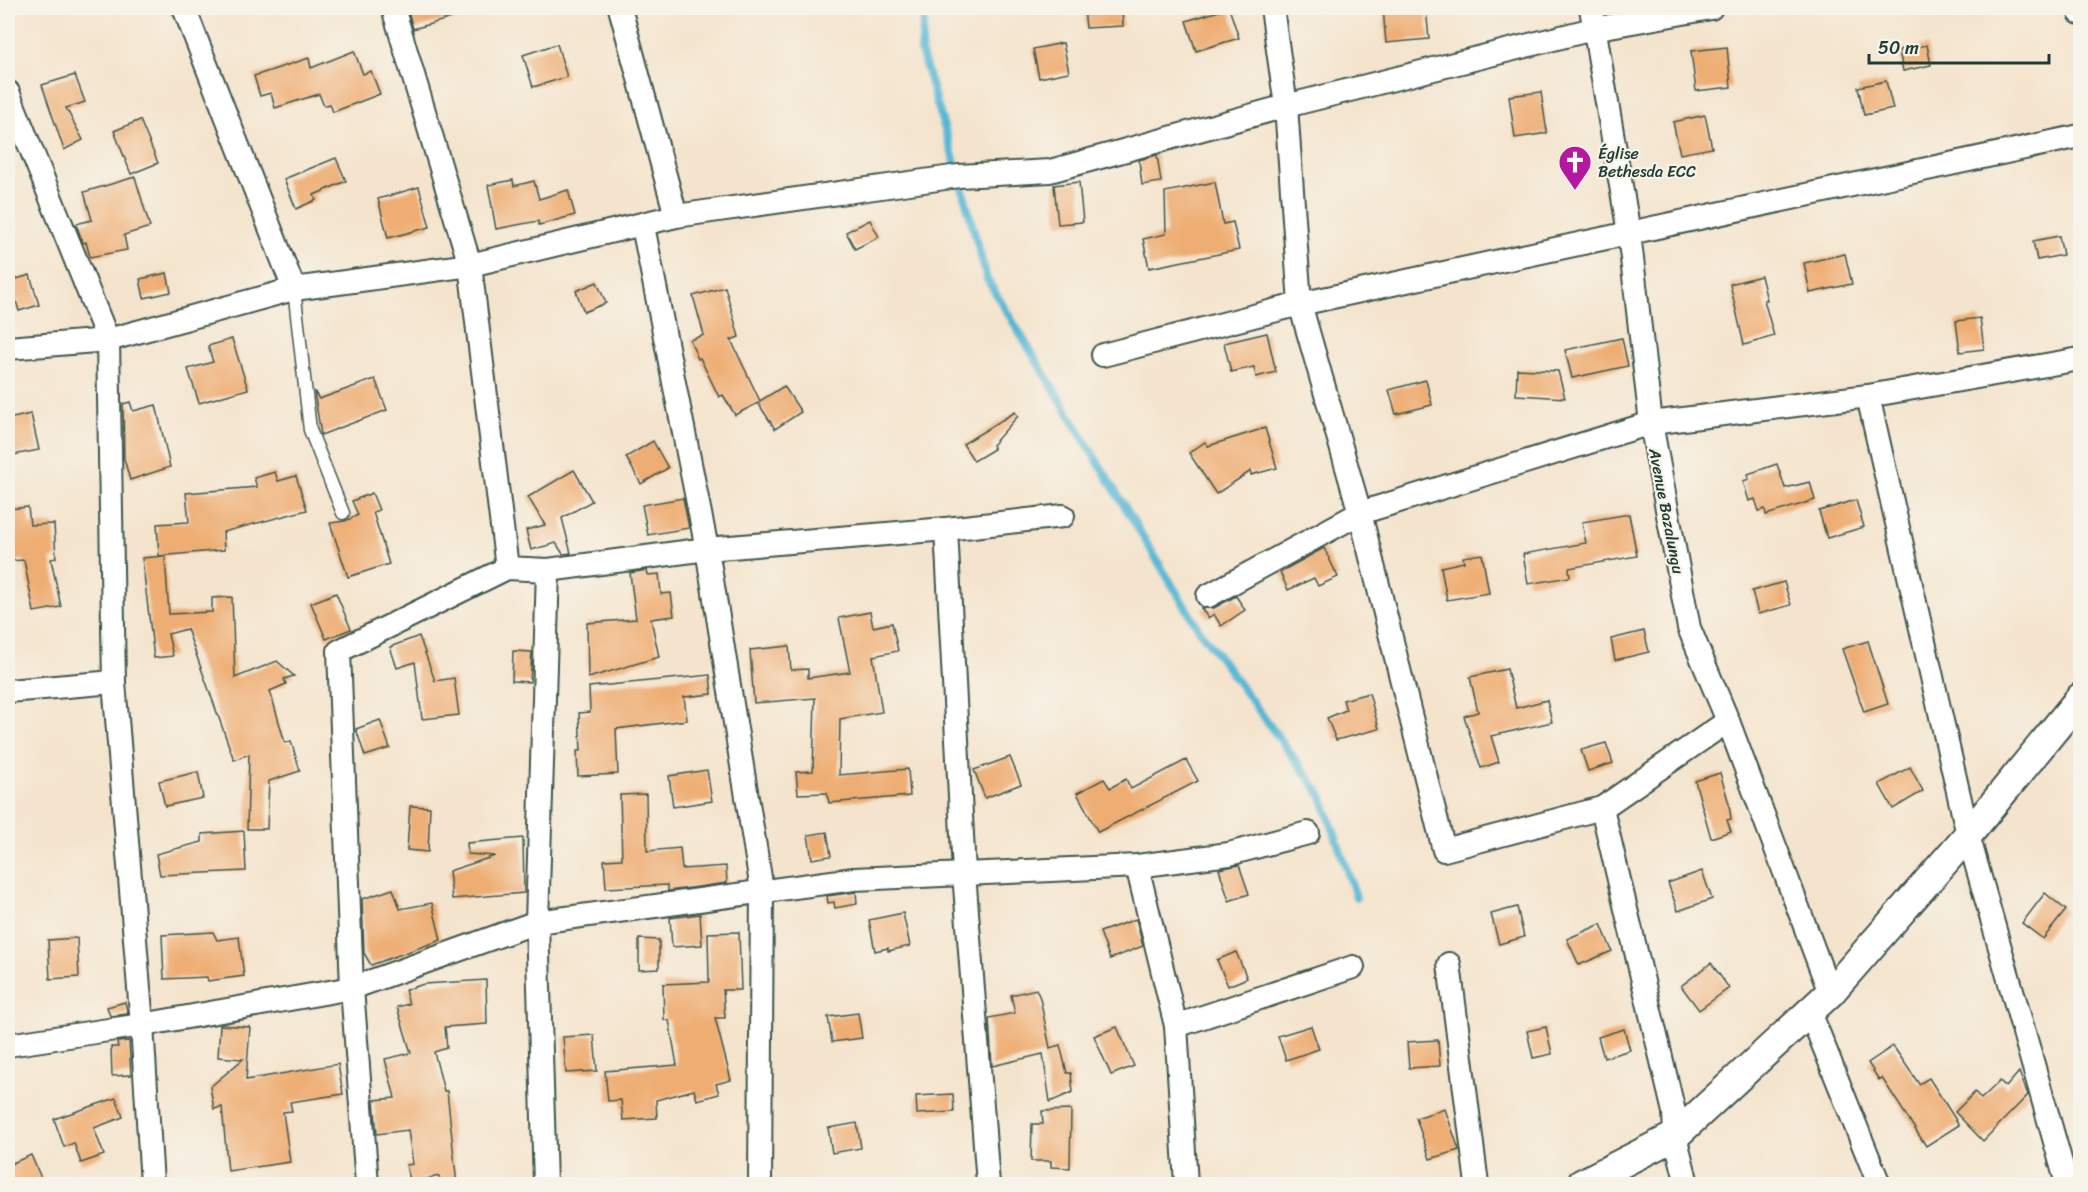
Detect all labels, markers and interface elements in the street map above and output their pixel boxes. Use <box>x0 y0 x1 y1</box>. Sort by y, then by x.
scale bar <box>1869 27 2049 65</box>
text: 50 m <box>1878 32 1919 64</box>
place label: Église Bethesda ECC <box>1598 139 1696 186</box>
church icon: Église Bethesda ECC <box>1557 144 1593 191</box>
street label: Avenue Bazalungu <box>1640 445 1693 577</box>

